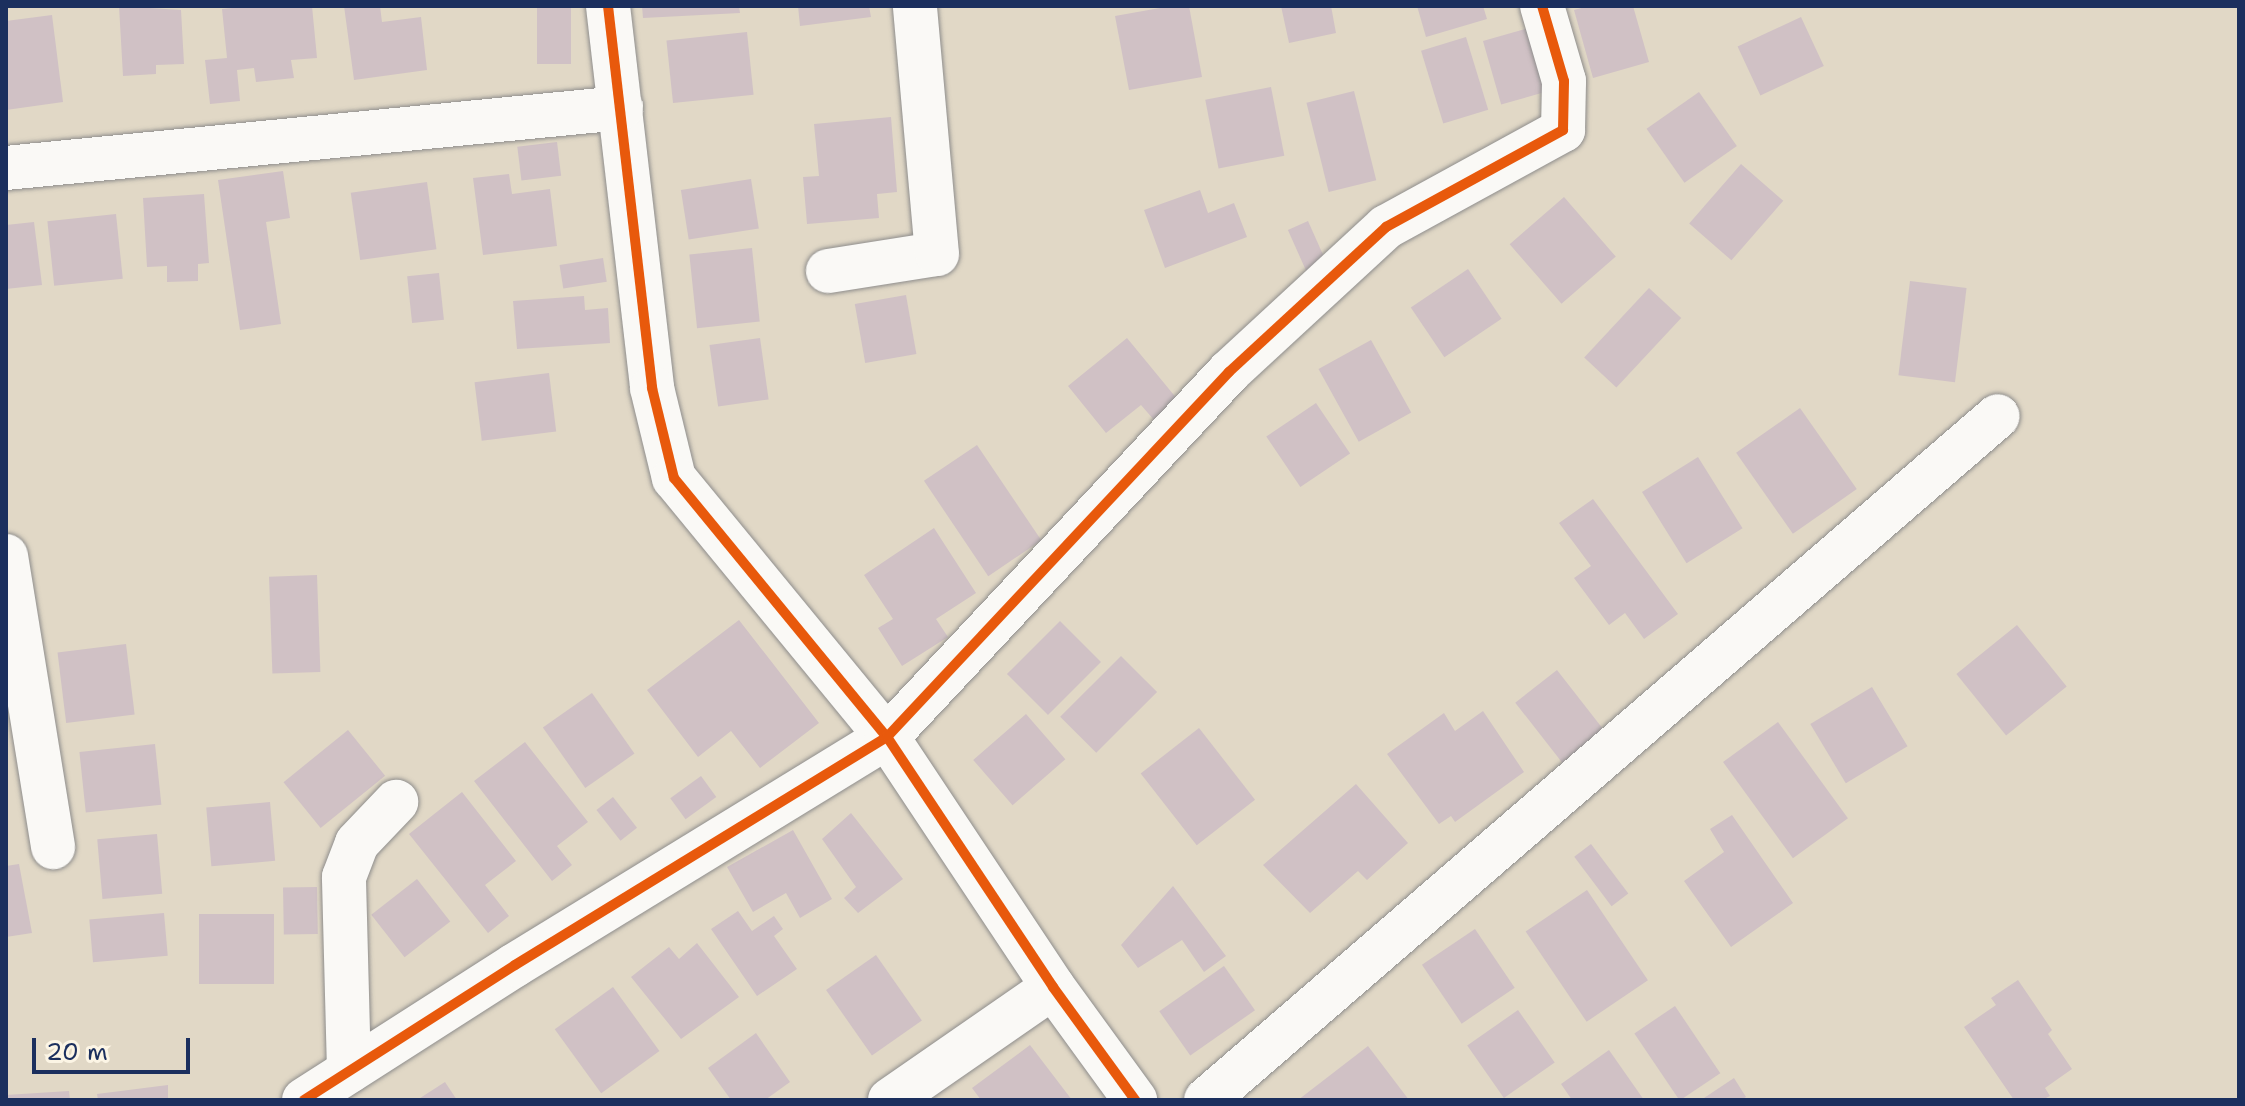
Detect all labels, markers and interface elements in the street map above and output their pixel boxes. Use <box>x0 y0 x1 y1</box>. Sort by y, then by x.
scale bar <box>36 1022 194 1072</box>
text: 20 m <box>46 1036 108 1068</box>

